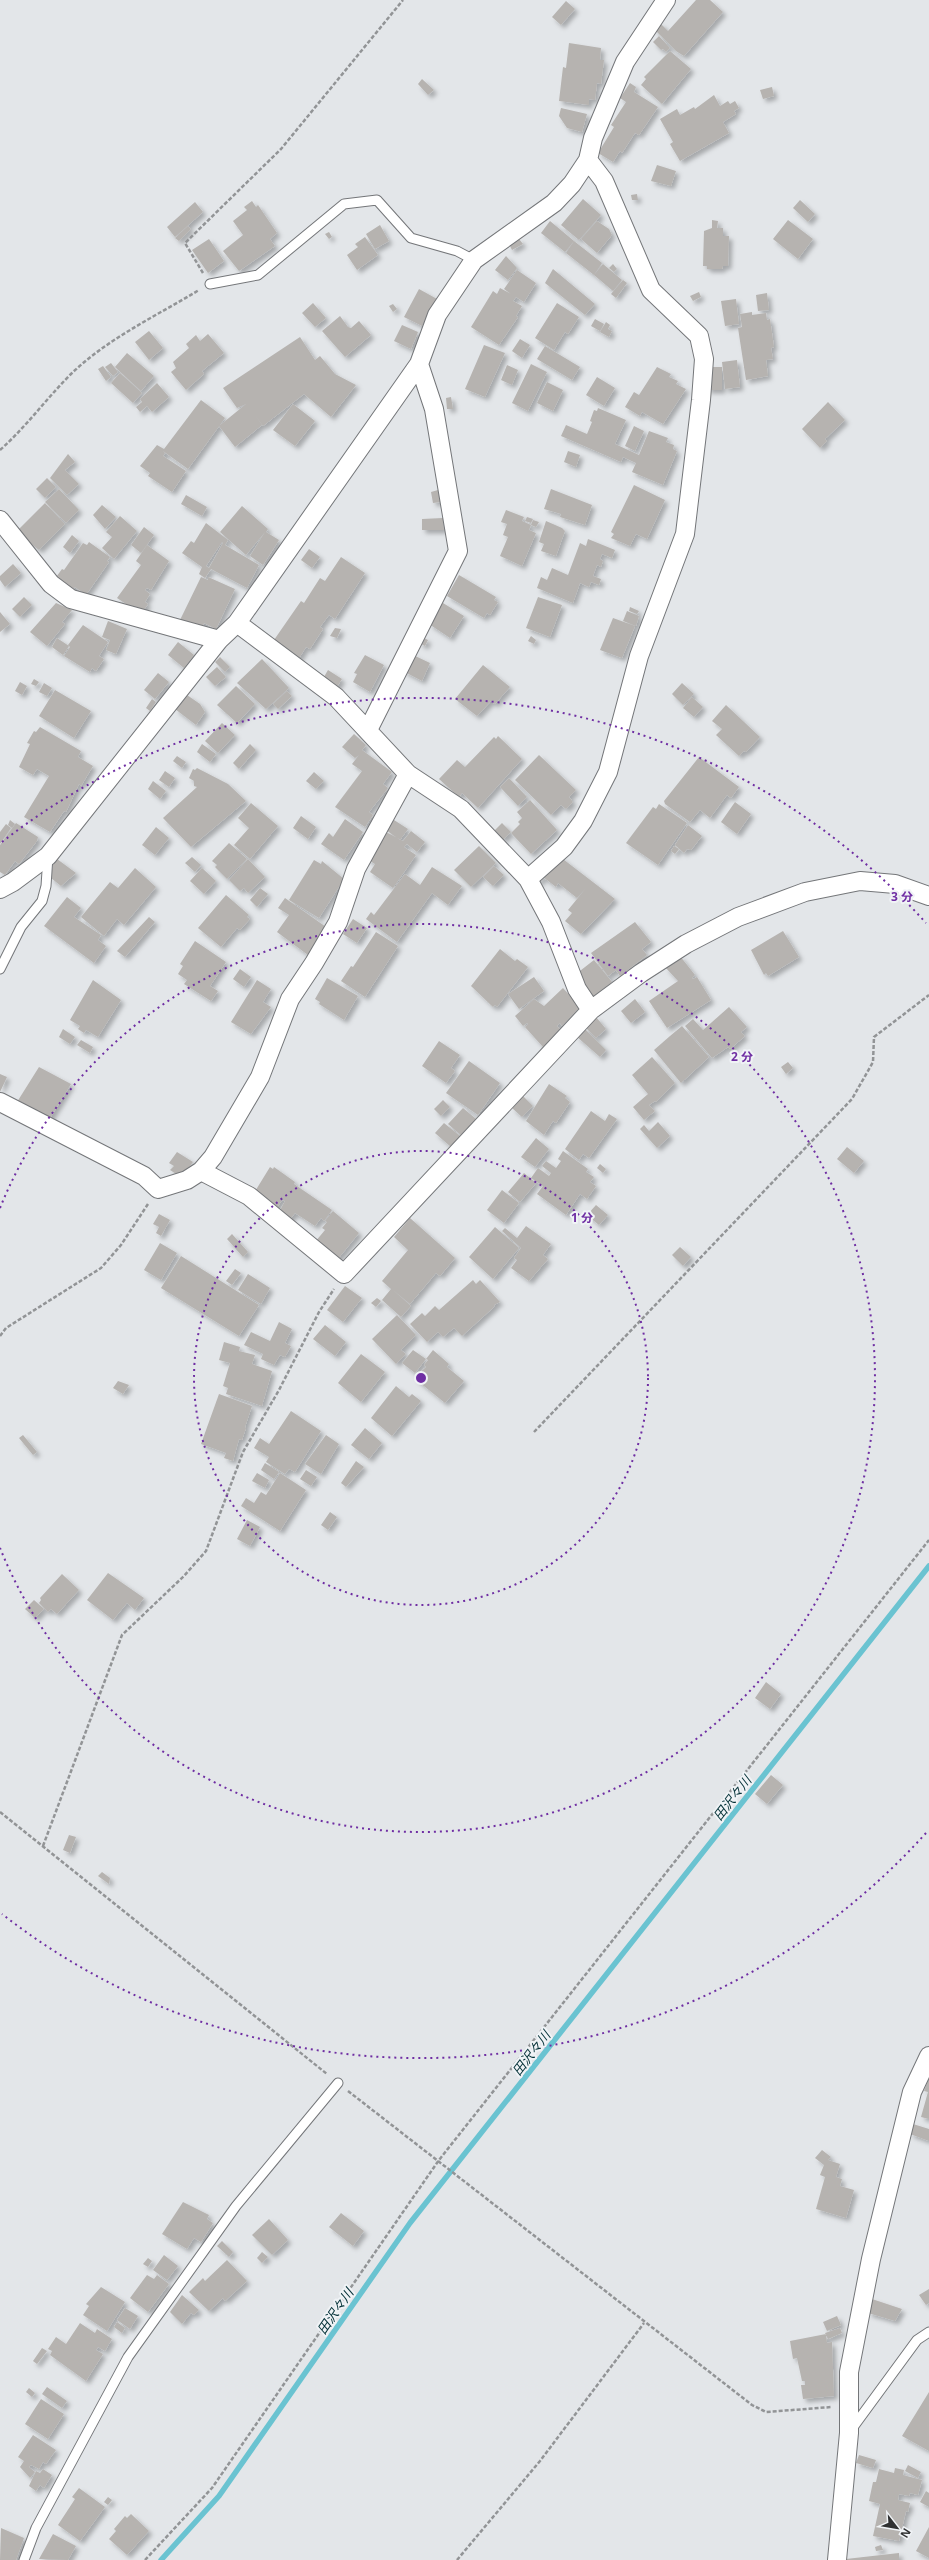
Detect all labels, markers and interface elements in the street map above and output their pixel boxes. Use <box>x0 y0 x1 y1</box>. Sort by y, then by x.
text: 3 分 <box>891 888 913 905</box>
text: 2 分 <box>731 1048 753 1065</box>
text: 1 分 <box>571 1209 593 1226</box>
centre of rings <box>414 1371 428 1385</box>
water label: 田沢々川 <box>709 1770 756 1824</box>
water label: 田沢々川 <box>508 2025 555 2079</box>
water label: 田沢々川 <box>313 2283 358 2337</box>
north arrow <box>877 2508 917 2548</box>
text: N <box>897 2526 915 2541</box>

